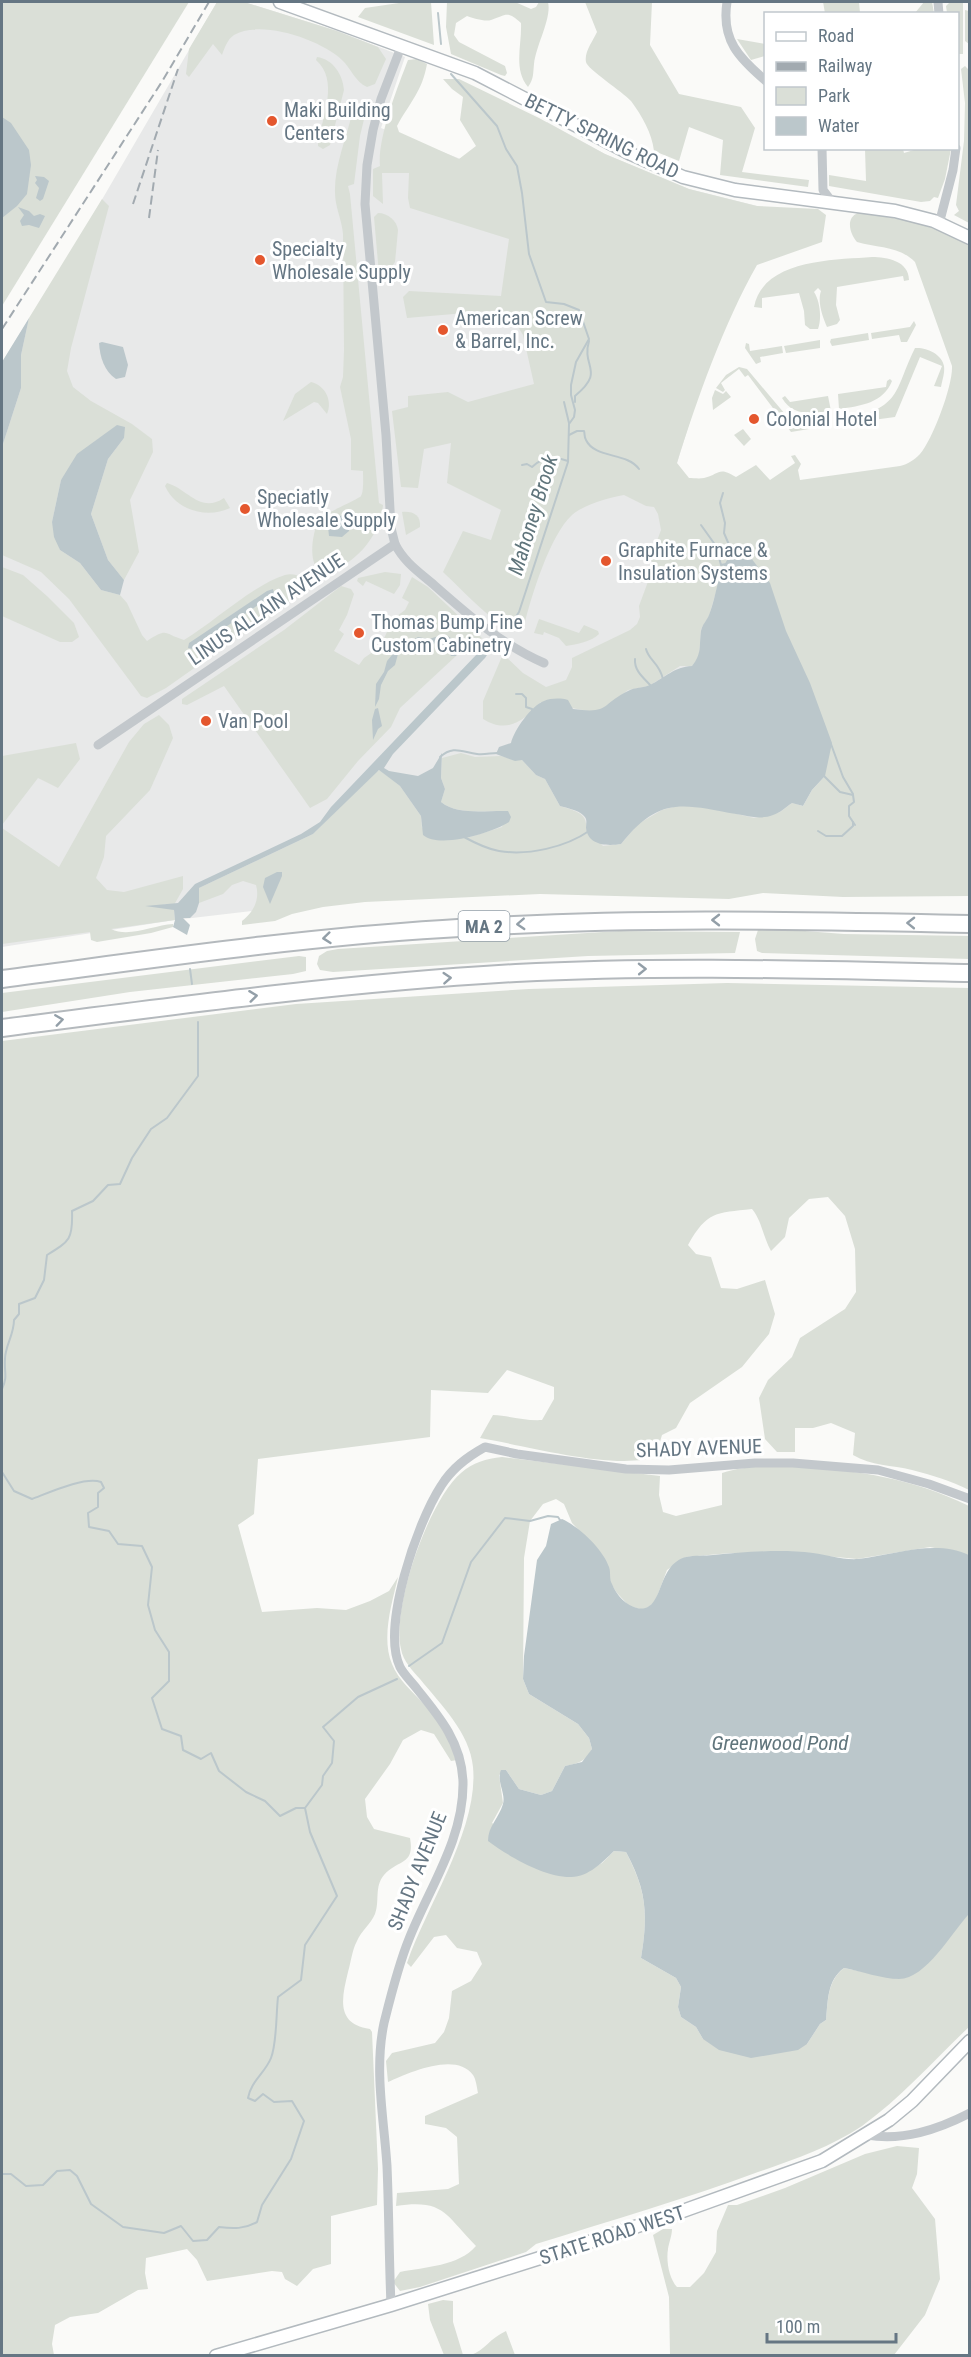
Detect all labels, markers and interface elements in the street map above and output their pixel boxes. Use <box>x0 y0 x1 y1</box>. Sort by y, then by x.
legend <box>764 12 959 150</box>
text: Road <box>818 25 854 46</box>
text: Railway <box>818 55 873 76</box>
text: Park <box>818 85 850 106</box>
street label: BETTY SPRING ROAD <box>521 88 683 184</box>
place label: Maki Building Centers <box>284 98 391 145</box>
marker: Maki Building Centers <box>265 114 279 128</box>
text: Water <box>818 115 860 136</box>
place label: Specialty Wholesale Supply <box>272 237 411 284</box>
marker: Specialty Wholesale Supply <box>253 253 267 267</box>
place label: American Screw & Barrel, Inc. <box>455 306 583 353</box>
marker: American Screw & Barrel, Inc. <box>436 323 450 337</box>
place label: Colonial Hotel <box>766 407 877 431</box>
marker: Colonial Hotel <box>747 412 761 426</box>
water label: Mahoney Brook <box>503 451 563 578</box>
place label: Speciatly Wholesale Supply <box>257 485 396 532</box>
marker: Speciatly Wholesale Supply <box>238 502 252 516</box>
place label: Graphite Furnace & Insulation Systems <box>618 538 768 585</box>
street label: LINUS ALLAIN AVENUE <box>184 548 349 670</box>
marker: Graphite Furnace & Insulation Systems <box>599 554 613 568</box>
place label: Thomas Bump Fine Custom Cabinetry <box>371 610 523 657</box>
marker: Thomas Bump Fine Custom Cabinetry <box>352 626 366 640</box>
place label: Van Pool <box>218 709 288 733</box>
marker: Van Pool <box>199 714 213 728</box>
road number: MA 2 <box>458 911 510 941</box>
one-way arrow <box>712 914 721 926</box>
one-way arrow <box>907 917 916 929</box>
one-way arrow <box>517 918 526 931</box>
one-way arrow <box>322 931 331 944</box>
one-way arrow <box>637 963 646 975</box>
one-way arrow <box>443 971 452 984</box>
one-way arrow <box>248 990 257 1002</box>
one-way arrow <box>55 1015 64 1027</box>
street label: SHADY AVENUE <box>636 1434 762 1462</box>
water label: Greenwood Pond <box>712 1731 849 1755</box>
street label: SHADY AVENUE <box>382 1808 452 1934</box>
street label: STATE ROAD WEST <box>536 2200 688 2270</box>
scale bar <box>767 2306 896 2344</box>
text: 100 m <box>776 2316 820 2337</box>

